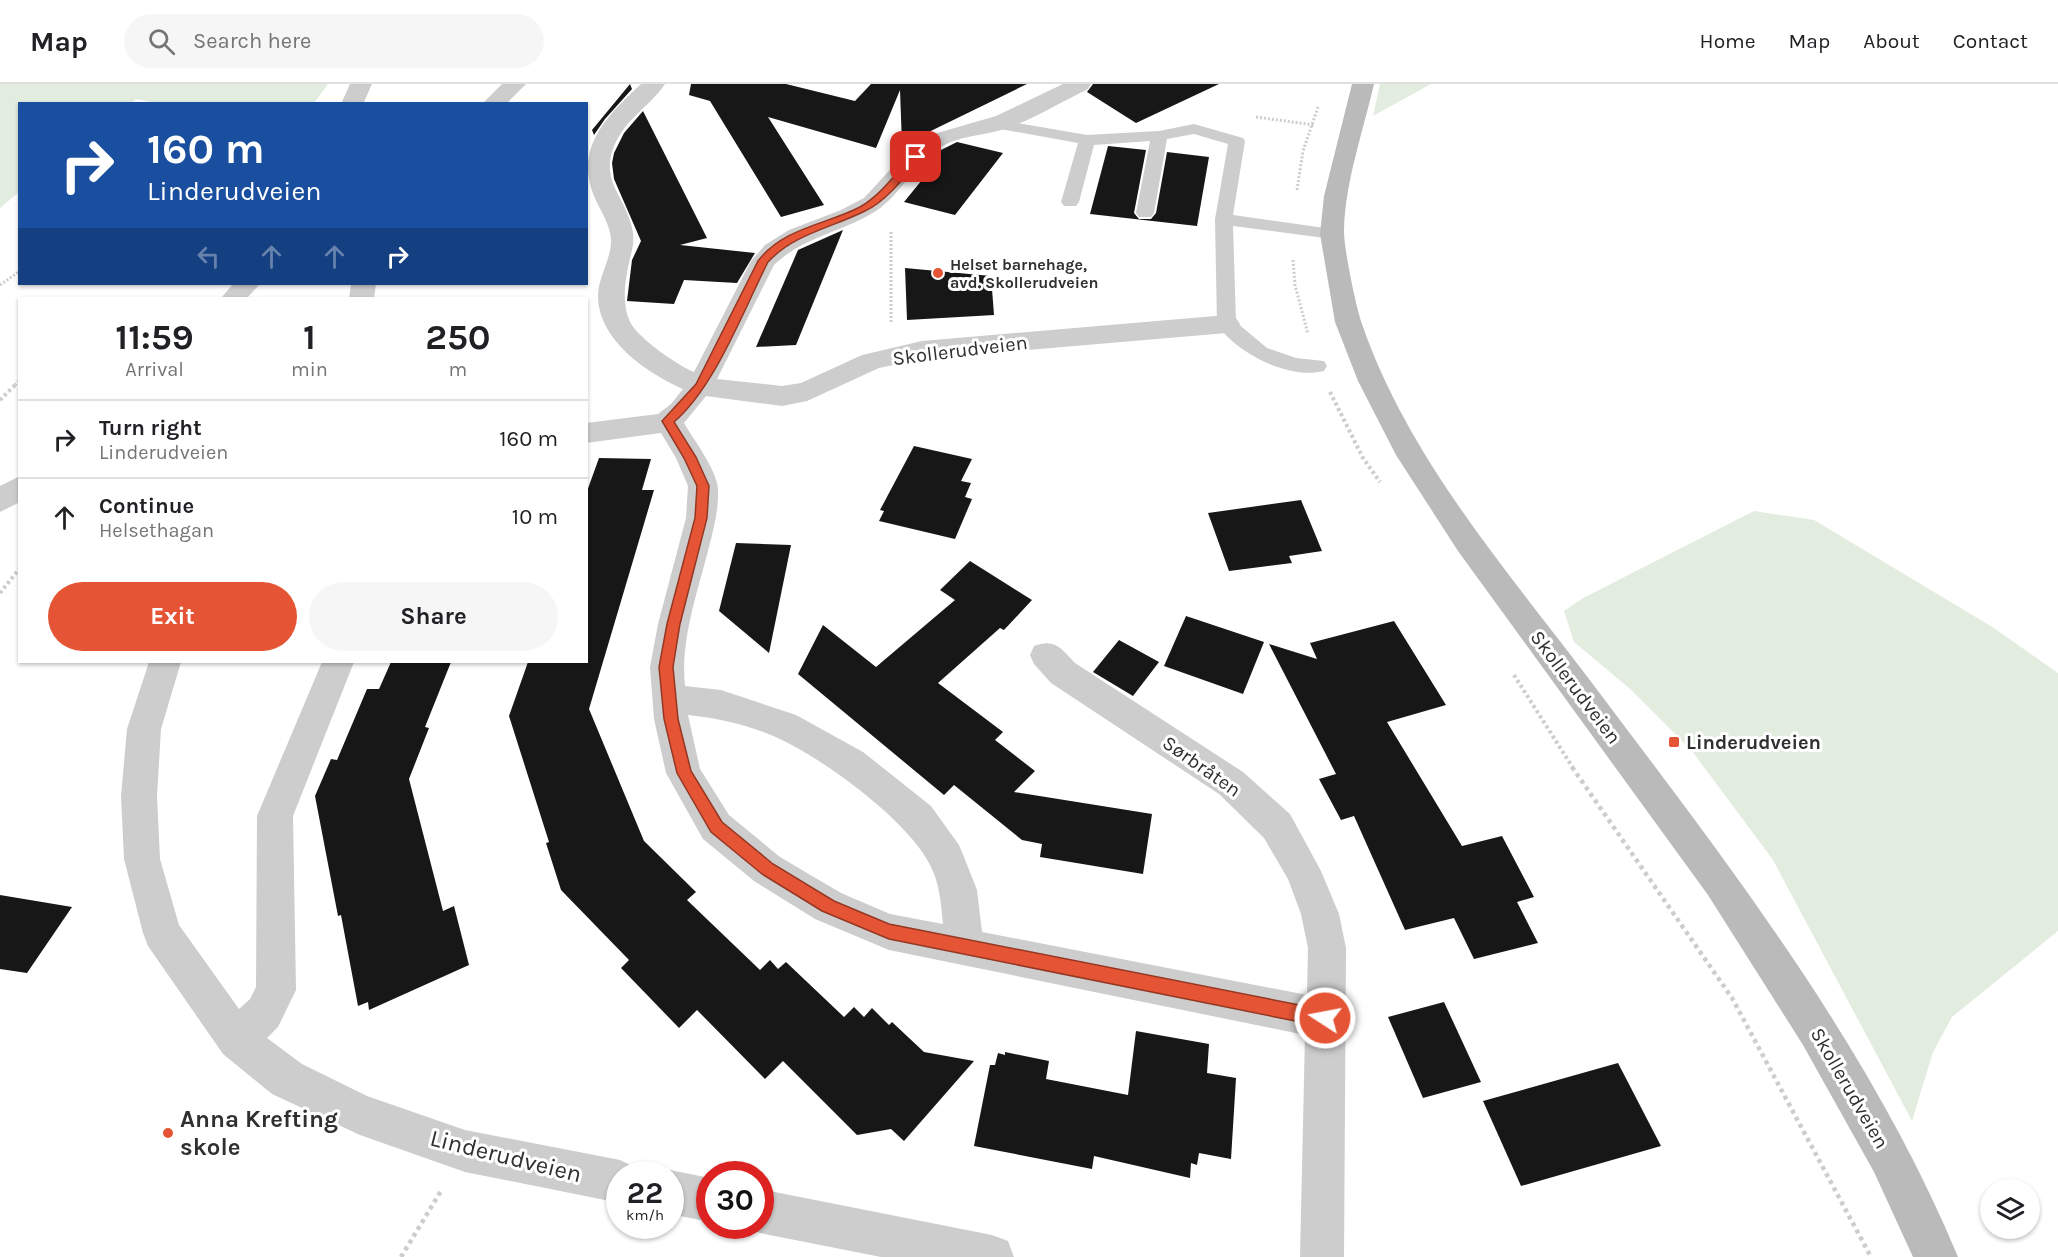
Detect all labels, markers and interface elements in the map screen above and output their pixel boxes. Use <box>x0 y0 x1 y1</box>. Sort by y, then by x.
search box <box>124 14 544 68</box>
text: Map <box>30 25 88 58</box>
icon: search <box>145 25 178 58</box>
text: Search here <box>193 28 311 54</box>
text: Home <box>1700 29 1756 53</box>
text: Map <box>1789 29 1830 53</box>
text: About <box>1863 29 1920 53</box>
text: Contact <box>1953 29 2028 53</box>
text: 160 m <box>147 124 265 174</box>
icon: right <box>48 126 126 204</box>
pin <box>890 131 941 182</box>
icon: arrive <box>899 140 932 173</box>
text: Linderudveien <box>147 175 322 207</box>
icon: left <box>192 240 225 273</box>
icon: ahead <box>255 240 288 273</box>
icon: ahead <box>318 240 351 273</box>
icon: right <box>381 240 414 273</box>
place label: Helset barnehage, avd. Skollerudveien <box>950 255 1099 292</box>
marker: Helset barnehage, avd. Skollerudveien <box>931 266 945 280</box>
text: 11:59 <box>115 316 194 358</box>
text: 1 <box>303 316 316 358</box>
text: 250 <box>425 316 491 358</box>
street label: Skollerudveien <box>891 331 1029 370</box>
text: Arrival <box>125 358 184 381</box>
text: min <box>291 358 328 381</box>
text: m <box>449 358 467 381</box>
text: Turn right <box>99 415 202 441</box>
icon: right <box>48 423 81 456</box>
text: 160 m <box>499 426 558 452</box>
text: Linderudveien <box>99 441 228 464</box>
text: Continue <box>99 493 194 519</box>
icon: ahead <box>48 501 81 534</box>
text: 10 m <box>512 504 558 530</box>
text: Helsethagan <box>99 519 214 542</box>
button: Exit <box>48 582 297 651</box>
button: Share <box>309 582 558 651</box>
street label: Skollerudveien <box>1526 626 1626 748</box>
street label: Sørbråten <box>1158 731 1245 802</box>
place label: Linderudveien <box>1686 731 1821 754</box>
marker: Linderudveien <box>1667 735 1681 749</box>
position arrow <box>1293 986 1357 1050</box>
street label: Skollerudveien <box>1806 1024 1893 1153</box>
place label: Anna Krefting skole <box>180 1105 338 1161</box>
street label: Linderudveien <box>427 1124 585 1188</box>
marker: Anna Krefting skole <box>161 1126 175 1140</box>
speed limit sign: 30 <box>696 1161 774 1239</box>
text: 22 <box>627 1175 663 1211</box>
map controls <box>1980 1179 2040 1239</box>
button: layers <box>1980 1179 2040 1239</box>
text: km/h <box>626 1206 664 1224</box>

